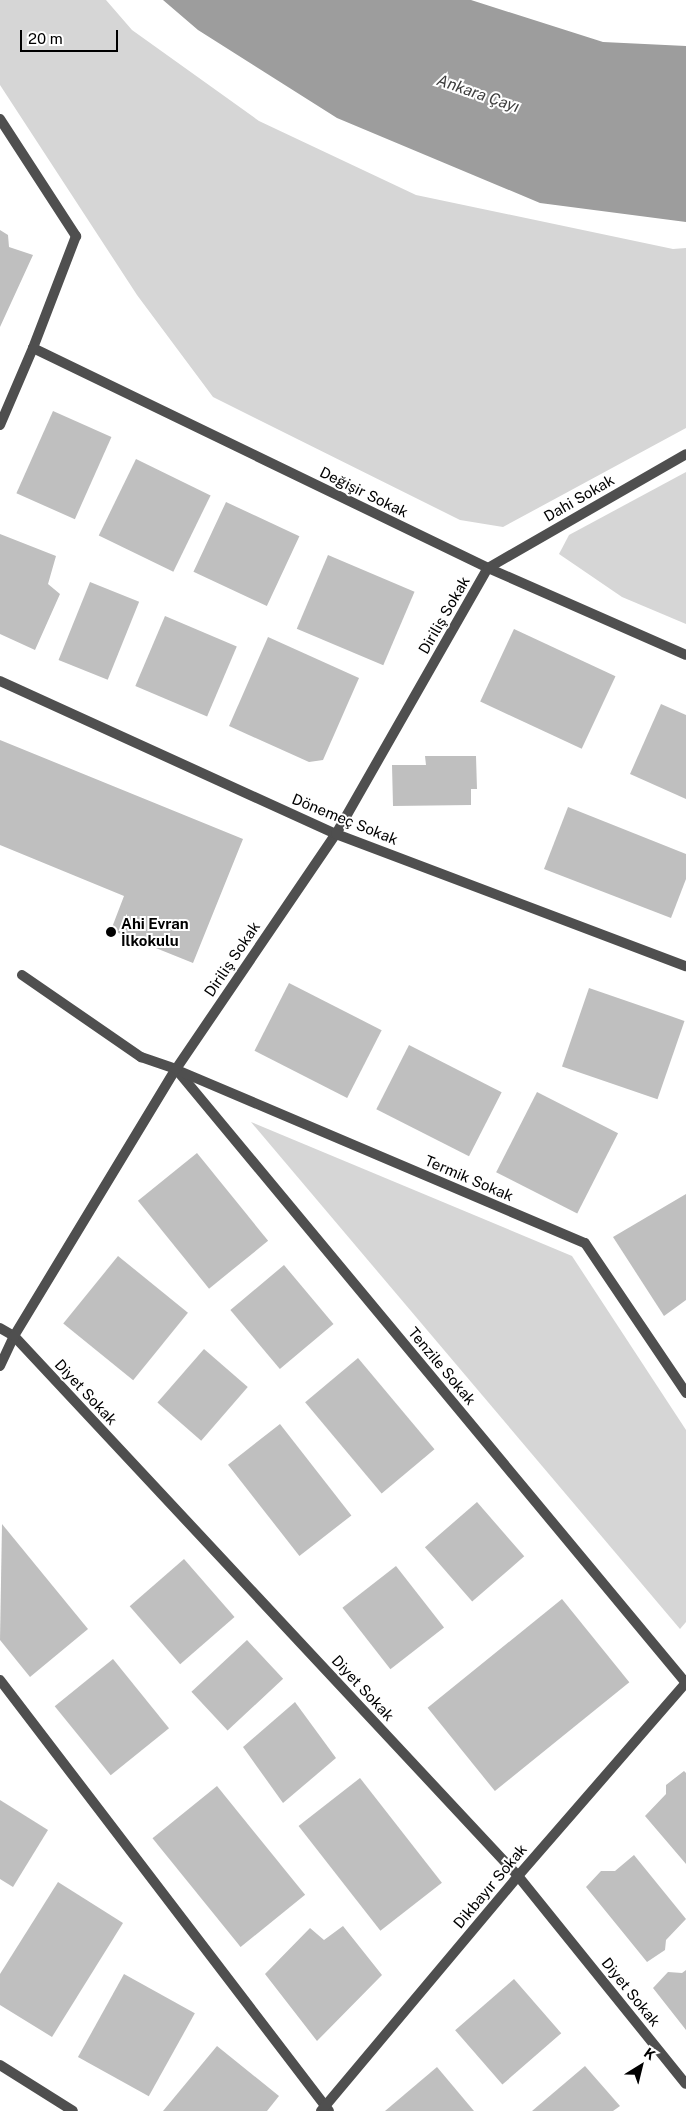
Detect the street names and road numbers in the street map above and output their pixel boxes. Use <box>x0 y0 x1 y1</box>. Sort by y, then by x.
street label: Değişir Sokak <box>317 463 411 521</box>
street label: Dahi Sokak <box>541 471 617 525</box>
street label: Diriliş Sokak <box>415 573 473 657</box>
street label: Dönemeç Sokak <box>289 790 401 848</box>
street label: Diriliş Sokak <box>200 918 264 1000</box>
street label: Termik Sokak <box>422 1151 516 1205</box>
street label: Tenzile Sokak <box>404 1324 480 1408</box>
street label: Diyet Sokak <box>51 1355 121 1429</box>
street label: Diyet Sokak <box>328 1651 398 1725</box>
street label: Dikbayır Sokak <box>450 1840 530 1932</box>
street label: Diyet Sokak <box>598 1954 664 2030</box>

